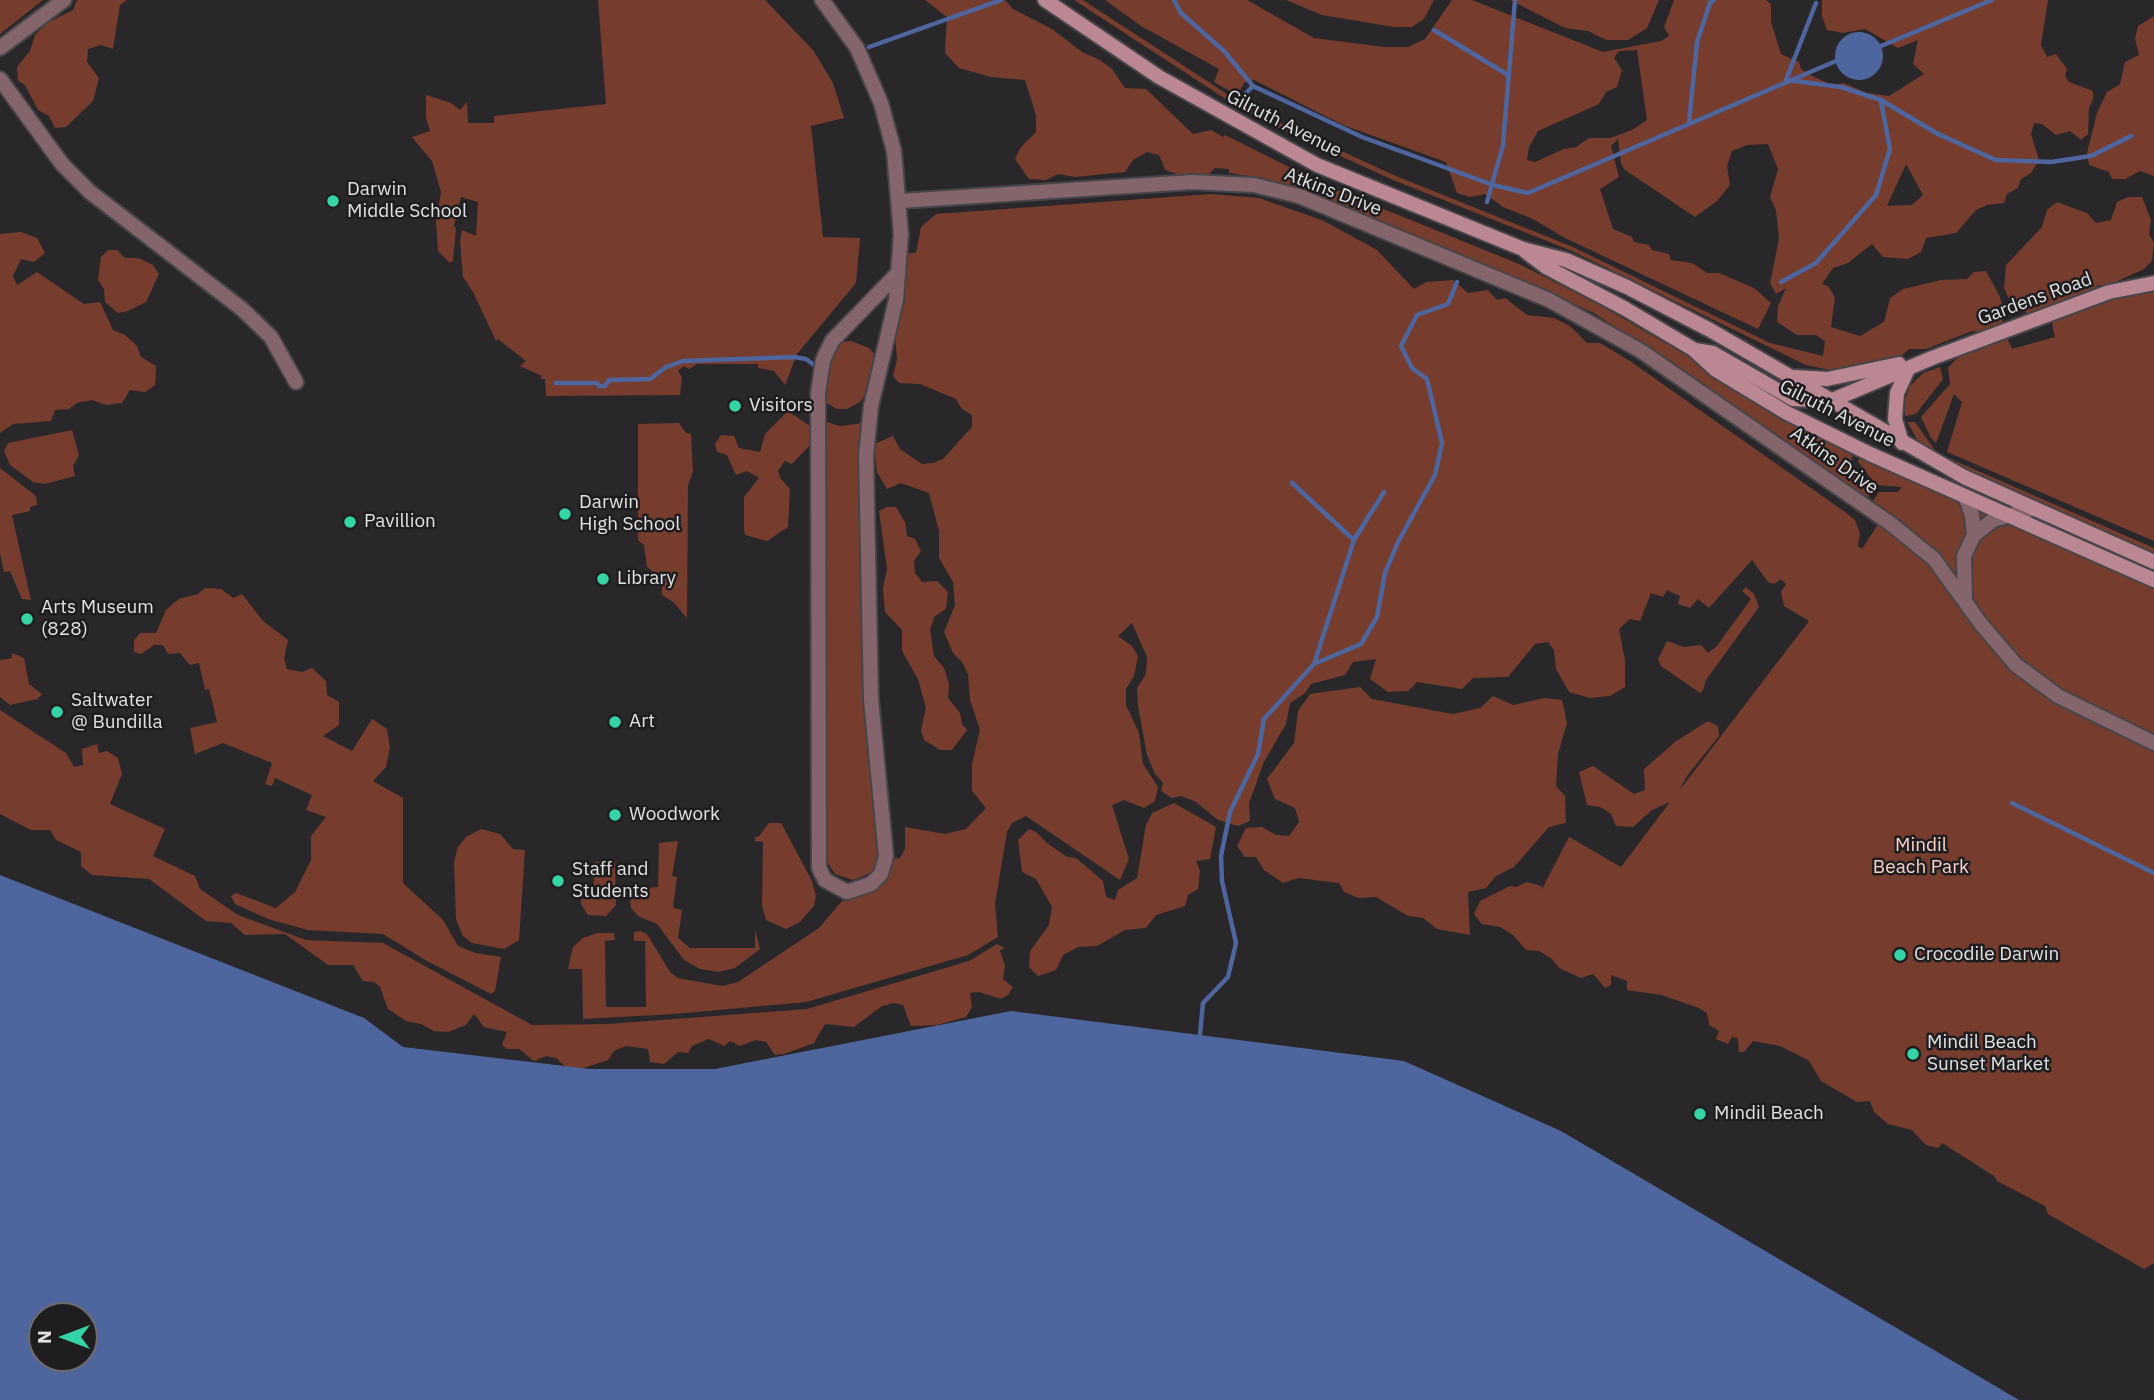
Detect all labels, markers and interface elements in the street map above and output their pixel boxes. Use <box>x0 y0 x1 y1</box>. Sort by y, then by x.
street label: Gilruth Avenue <box>1223 85 1345 163</box>
street label: Atkins Drive <box>1281 163 1385 221</box>
place label: Darwin Middle School <box>347 179 467 223</box>
marker: Darwin Middle School <box>325 193 341 209</box>
street label: Gardens Road <box>1975 268 2095 330</box>
street label: Gilruth Avenue <box>1776 375 1898 453</box>
place label: Visitors <box>749 395 813 417</box>
marker: Visitors <box>727 398 743 414</box>
street label: Atkins Drive <box>1786 422 1882 500</box>
place label: Darwin High School <box>579 492 680 536</box>
marker: Darwin High School <box>557 506 573 522</box>
place label: Pavillion <box>364 511 436 533</box>
marker: Pavillion <box>342 514 358 530</box>
place label: Library <box>617 568 676 590</box>
marker: Library <box>595 571 611 587</box>
place label: Arts Museum (828) <box>41 597 154 641</box>
marker: Arts Museum (828) <box>19 611 35 627</box>
place label: Saltwater @ Bundilla <box>71 690 163 734</box>
marker: Saltwater @ Bundilla <box>49 704 65 720</box>
place label: Art <box>629 711 655 733</box>
marker: Art <box>607 714 623 730</box>
place label: Woodwork <box>629 804 720 826</box>
marker: Woodwork <box>607 807 623 823</box>
park label: Mindil Beach Park <box>1873 835 1969 879</box>
place label: Staff and Students <box>572 859 649 903</box>
marker: Staff and Students <box>550 873 566 889</box>
place label: Crocodile Darwin <box>1914 944 2059 966</box>
marker: Crocodile Darwin <box>1892 947 1908 963</box>
place label: Mindil Beach Sunset Market <box>1927 1032 2050 1076</box>
marker: Mindil Beach Sunset Market <box>1905 1046 1921 1062</box>
place label: Mindil Beach <box>1714 1103 1824 1125</box>
marker: Mindil Beach <box>1692 1106 1708 1122</box>
north arrow <box>28 1302 98 1372</box>
text: N <box>32 1330 56 1344</box>

